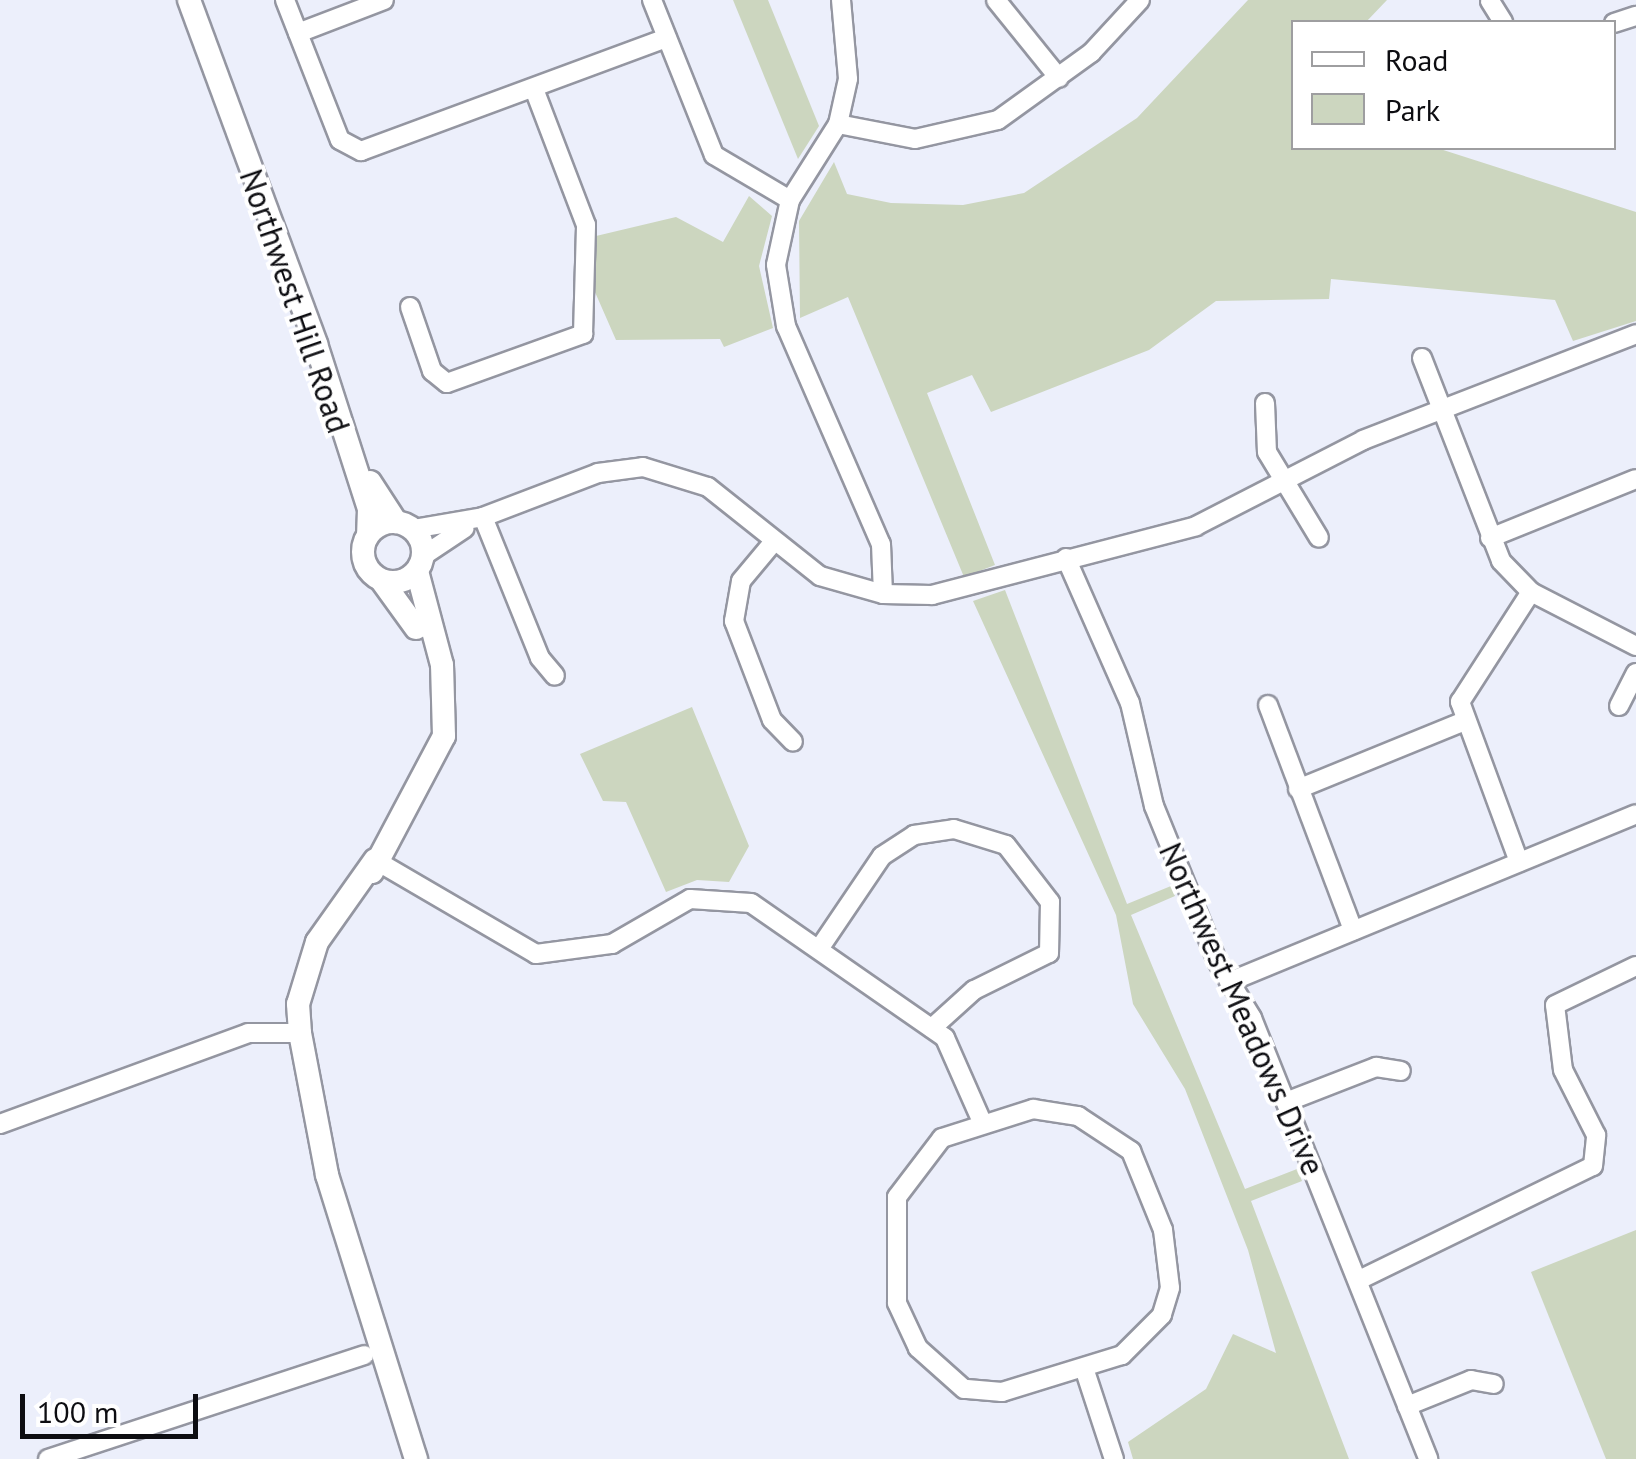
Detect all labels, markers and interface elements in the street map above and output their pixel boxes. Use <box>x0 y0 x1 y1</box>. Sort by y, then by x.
legend <box>1291 20 1616 150</box>
text: Road <box>1385 40 1449 79</box>
text: Park <box>1385 90 1440 129</box>
street label: Northwest Hill Road <box>232 164 358 438</box>
street label: Northwest Meadows Drive <box>1151 837 1333 1181</box>
scale bar <box>25 1374 202 1436</box>
text: 100 m <box>37 1392 118 1431</box>

